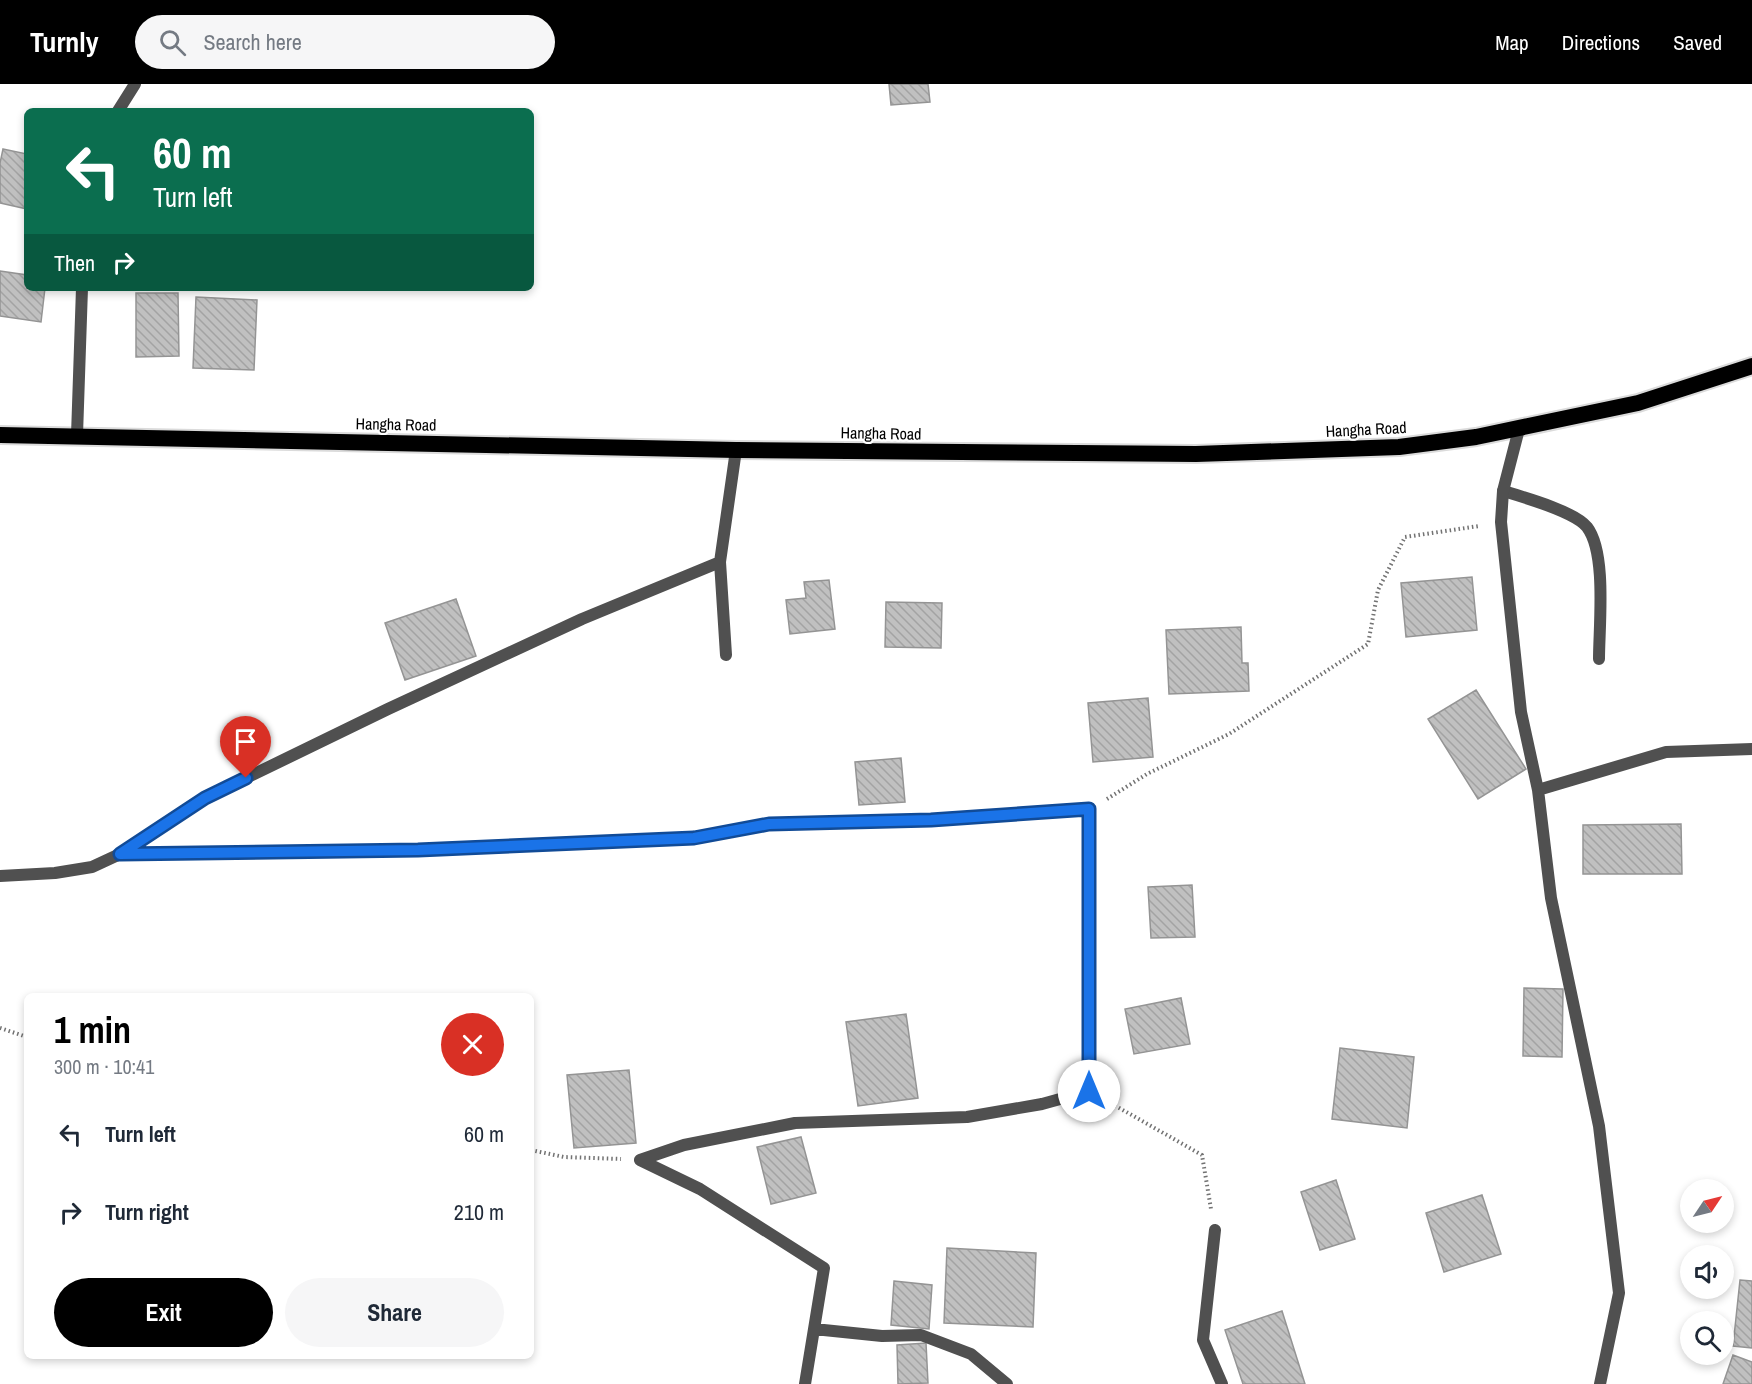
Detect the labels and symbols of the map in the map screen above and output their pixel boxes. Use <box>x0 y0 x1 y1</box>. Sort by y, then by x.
street label: Hangha Road <box>355 412 437 436</box>
street label: Hangha Road <box>1325 416 1407 442</box>
street label: Hangha Road <box>840 421 922 445</box>
pin <box>220 716 271 778</box>
position arrow <box>1057 1059 1121 1123</box>
north arrow <box>1680 1179 1734 1233</box>

